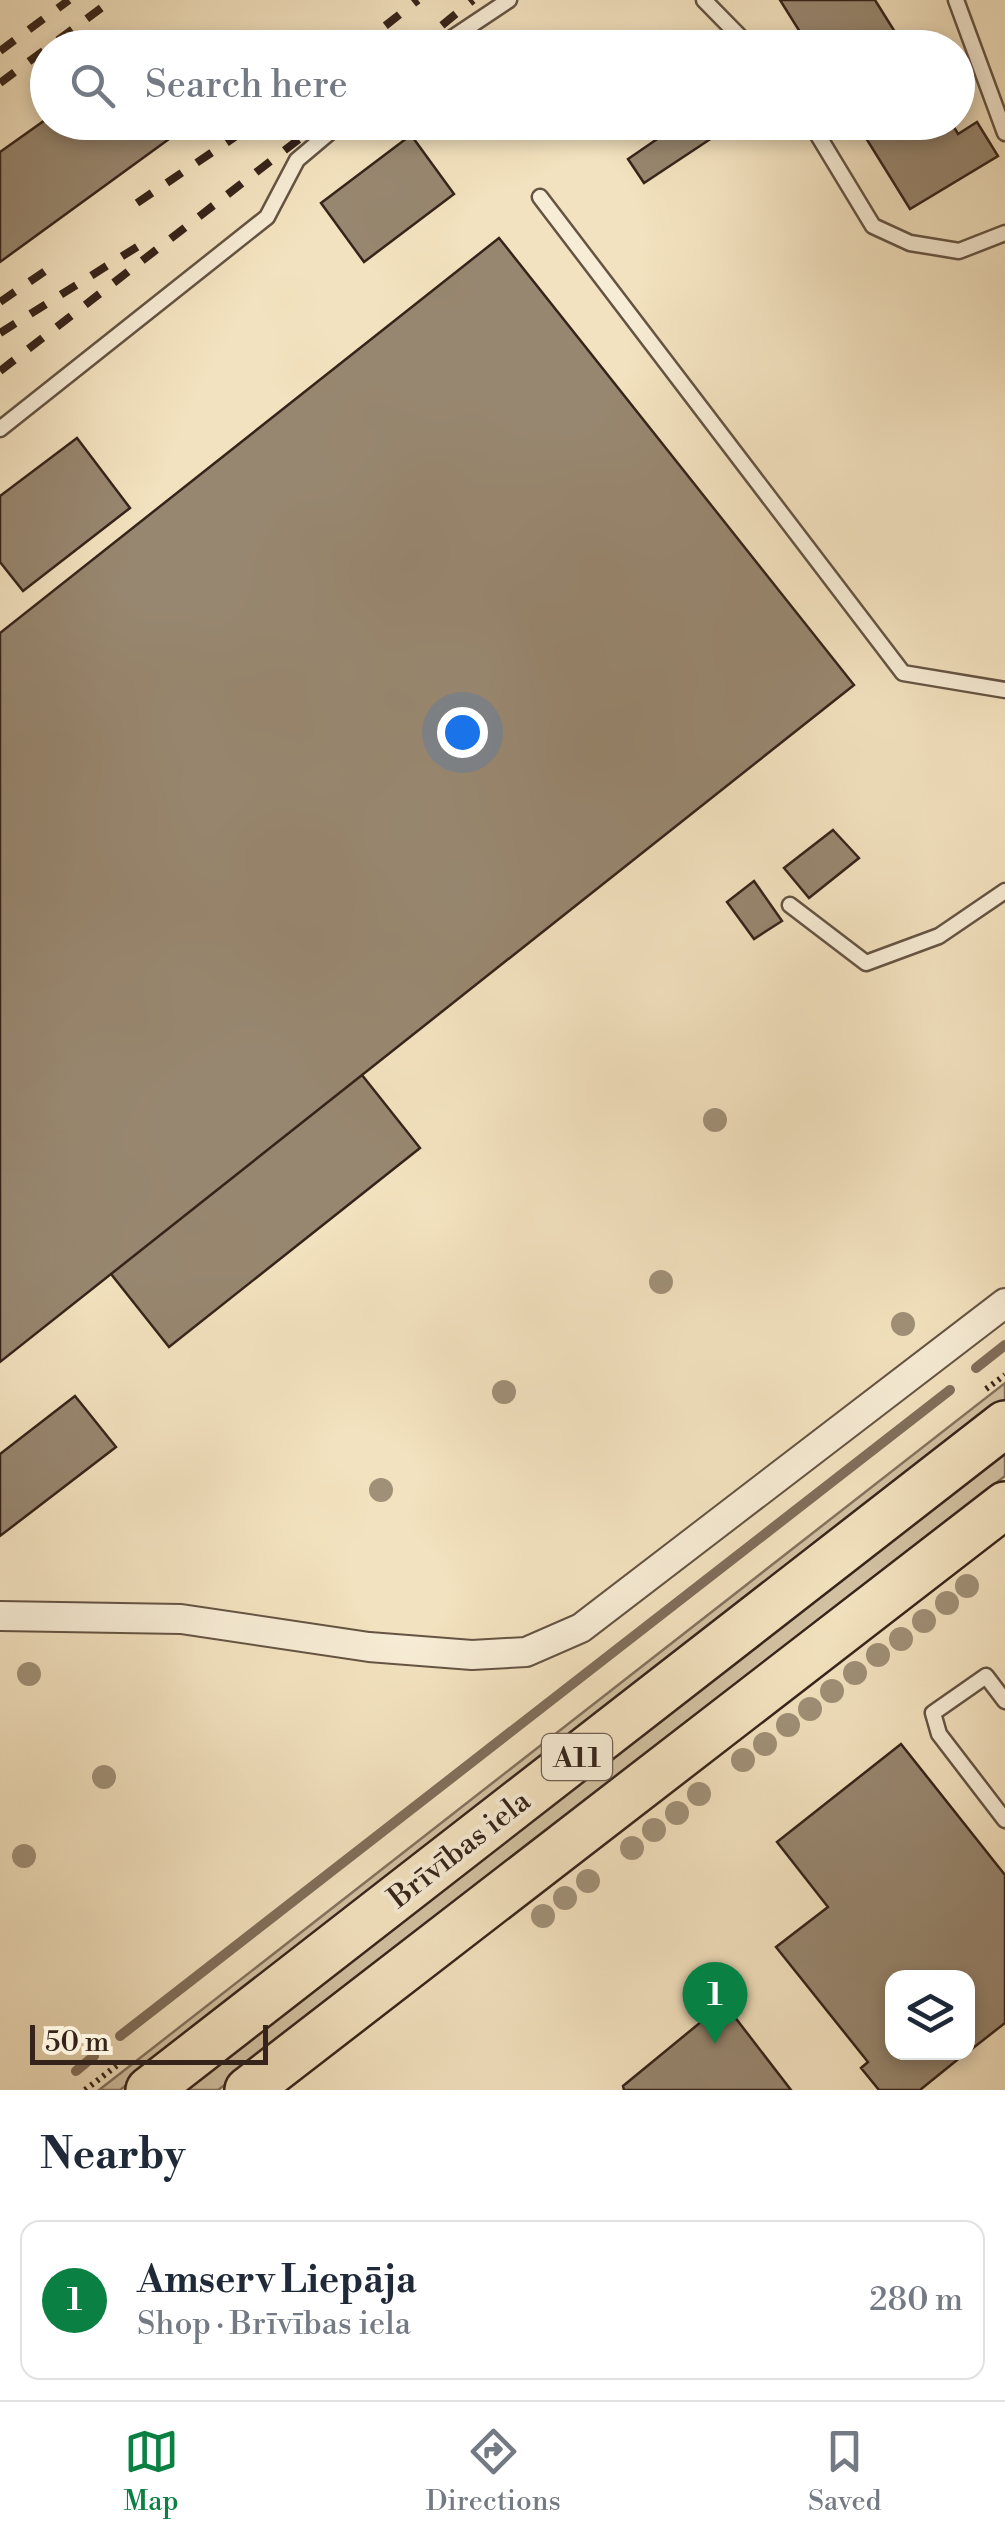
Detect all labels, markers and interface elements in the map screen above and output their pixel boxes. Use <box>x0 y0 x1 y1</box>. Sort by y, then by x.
search box <box>30 30 975 140</box>
icon: search <box>65 58 120 113</box>
text: Search here <box>145 62 348 109</box>
your location <box>437 707 488 758</box>
road number: A11 <box>542 1734 612 1780</box>
street label: Brīvības iela <box>380 1782 539 1918</box>
pin: 1 <box>682 1962 748 2044</box>
map controls <box>885 1970 975 2060</box>
button: layers <box>885 1970 975 2060</box>
scale bar <box>30 2020 268 2064</box>
text: 50 m <box>45 2025 109 2060</box>
text: Nearby <box>40 2129 185 2182</box>
text: Amserv Liepāja <box>137 2257 417 2304</box>
text: 1 <box>67 2280 82 2320</box>
text: 280 m <box>869 2280 963 2320</box>
text: Shop · Brīvības iela <box>137 2304 411 2344</box>
tab: Map <box>124 2424 179 2519</box>
tab: Directions <box>426 2424 561 2519</box>
tab: Saved <box>808 2424 881 2519</box>

